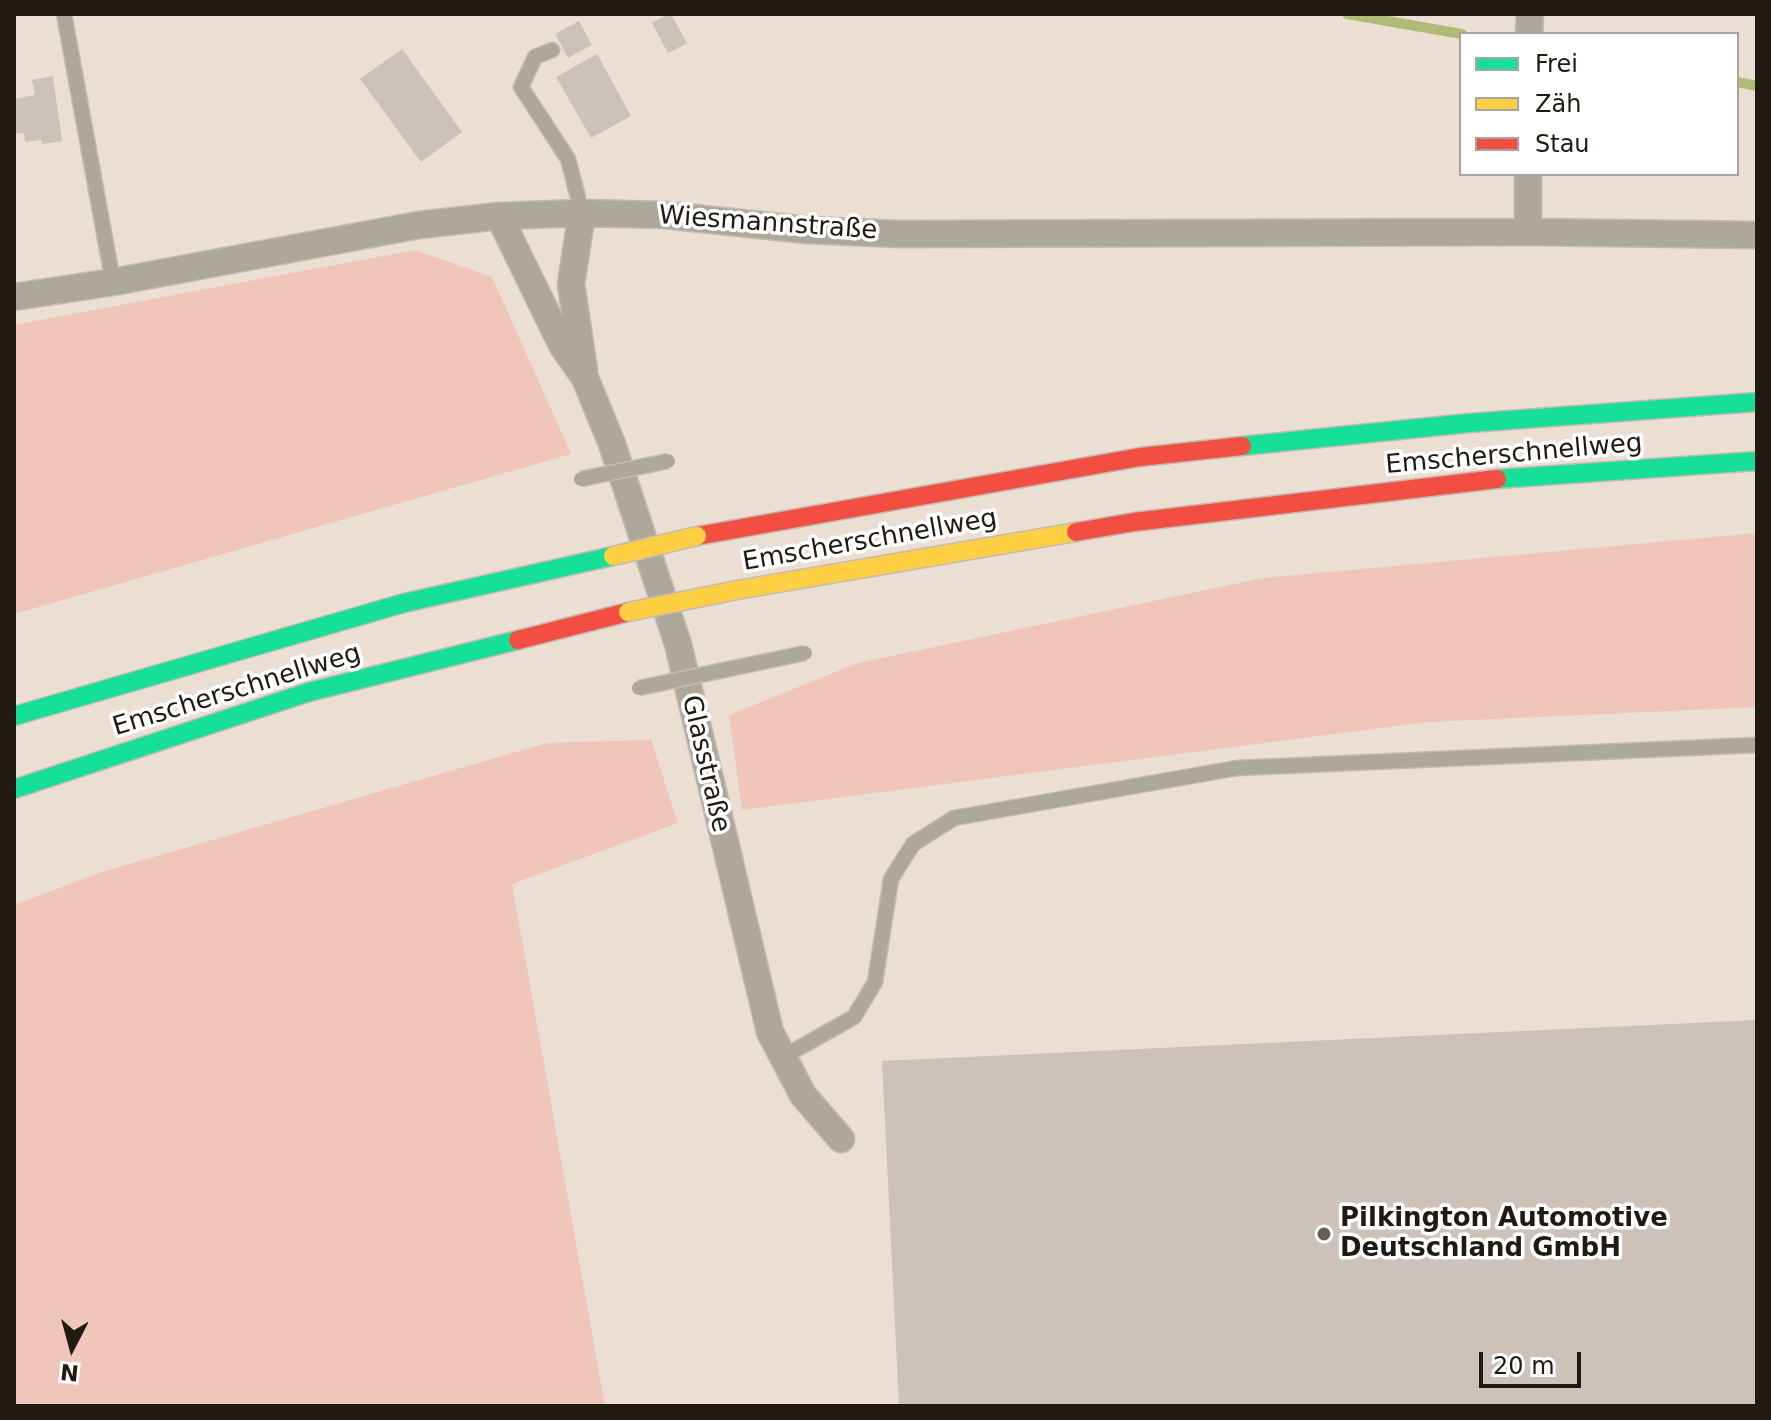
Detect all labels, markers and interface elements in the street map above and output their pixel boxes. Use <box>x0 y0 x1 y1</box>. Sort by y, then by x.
legend <box>1459 32 1739 176</box>
text: Frei <box>1535 50 1578 78</box>
text: Zäh <box>1535 90 1581 118</box>
text: Stau <box>1535 130 1590 158</box>
street label: Wiesmannstraße <box>658 201 878 247</box>
street label: Emscherschnellweg <box>1384 428 1644 482</box>
street label: Emscherschnellweg <box>740 503 1000 579</box>
street label: Emscherschnellweg <box>109 638 365 744</box>
street label: Glasstraße <box>674 692 736 836</box>
place label: Pilkington Automotive Deutschland GmbH <box>1340 1203 1668 1264</box>
marker: Pilkington Automotive Deutschland GmbH <box>1315 1225 1333 1243</box>
north arrow <box>32 1308 112 1388</box>
scale bar <box>1483 1336 1585 1386</box>
text: 20 m <box>1493 1352 1555 1380</box>
text: N <box>59 1359 80 1386</box>

